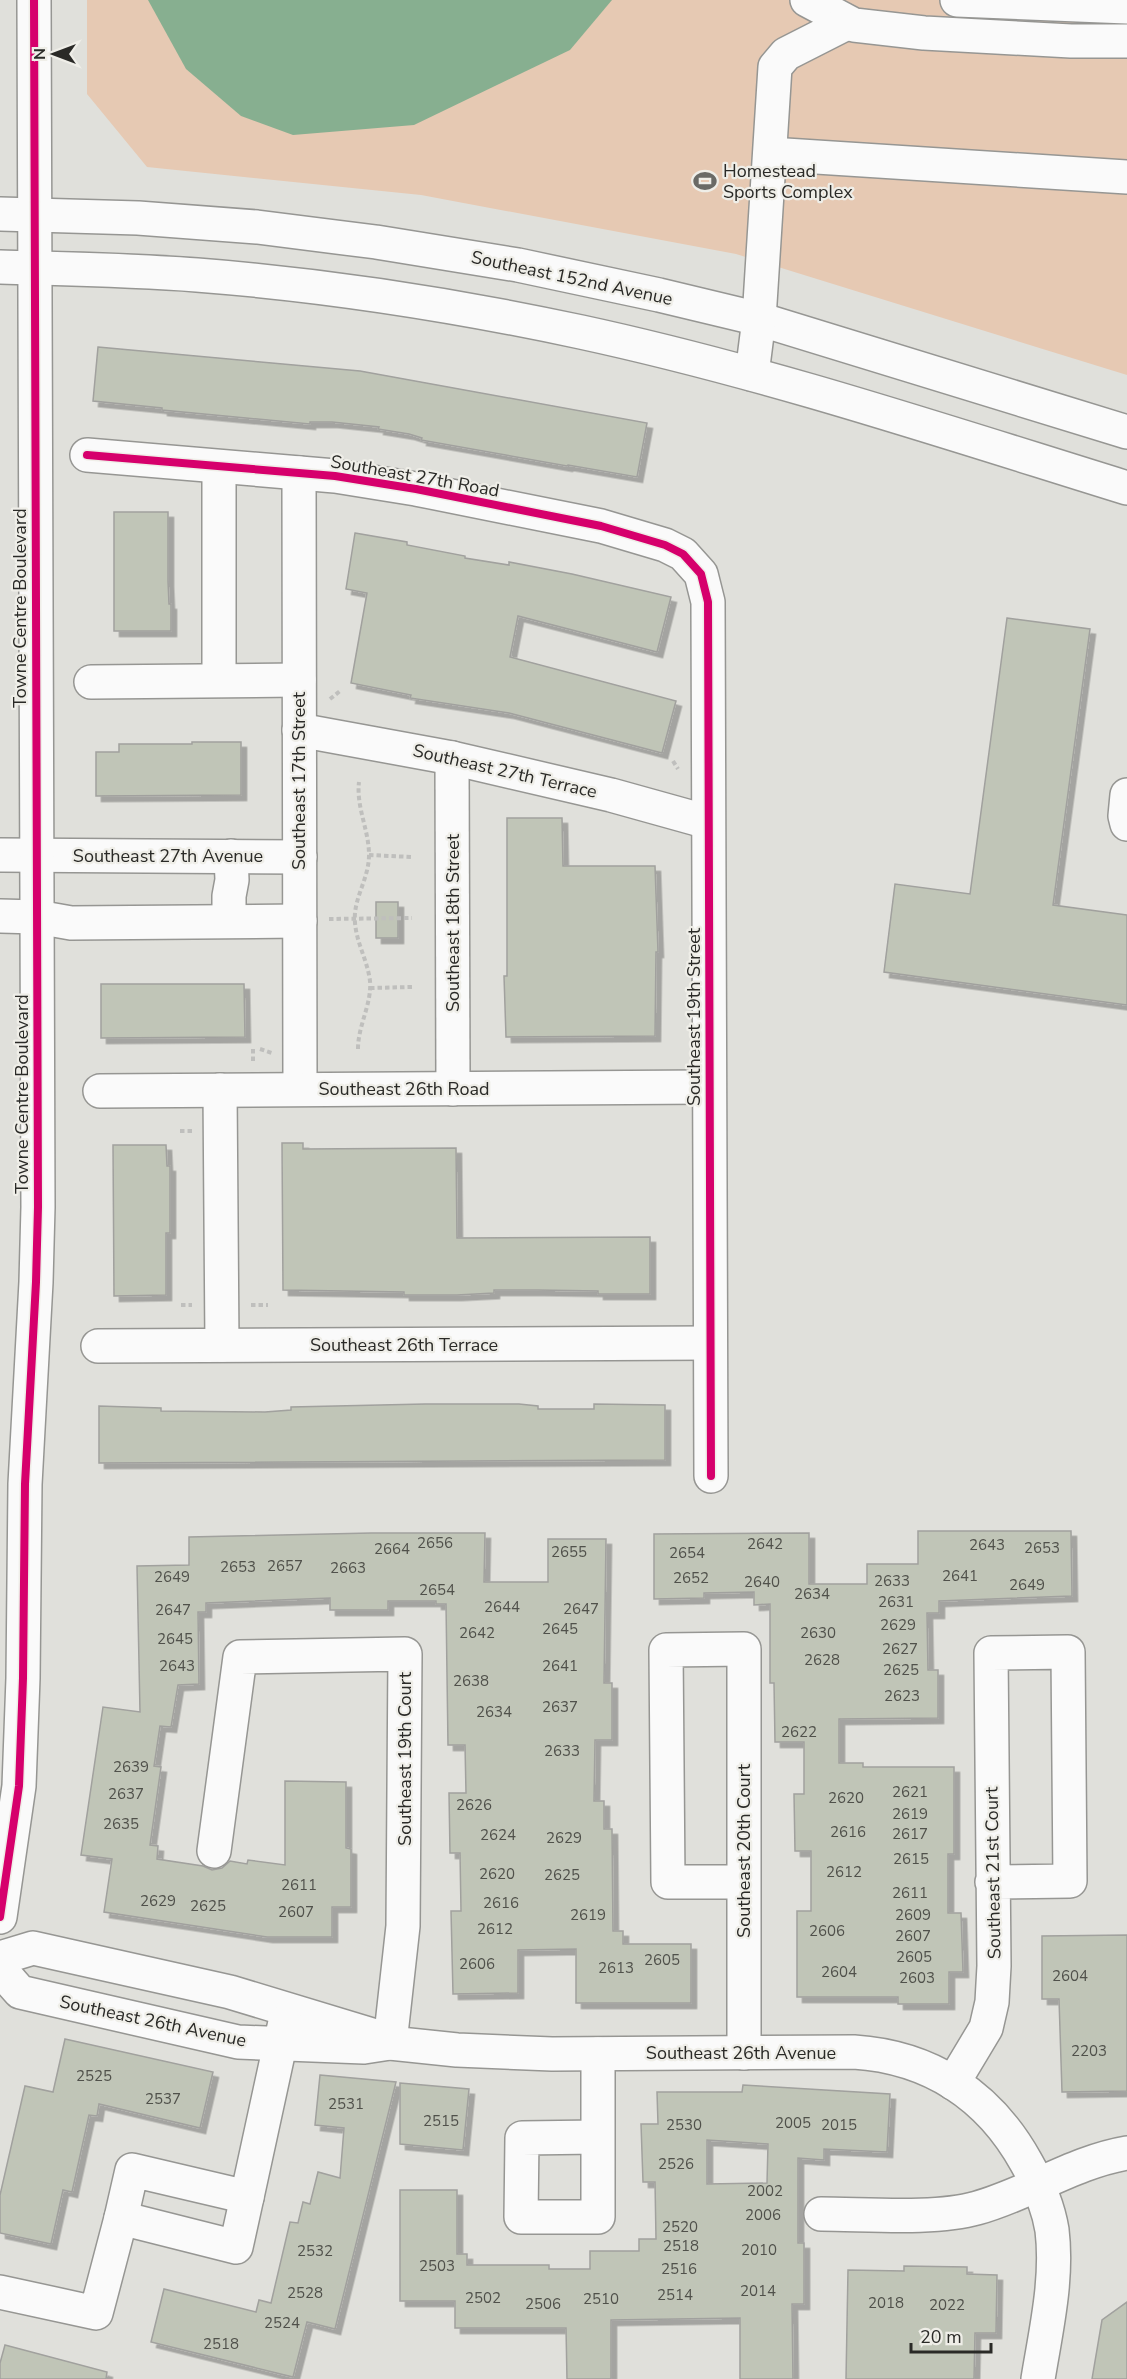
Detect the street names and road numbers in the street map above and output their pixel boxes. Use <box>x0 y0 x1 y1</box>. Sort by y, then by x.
street label: Southeast 152nd Avenue <box>469 245 675 311</box>
street label: Southeast 27th Road <box>329 449 501 503</box>
street label: Towne Centre Boulevard <box>8 508 32 708</box>
street label: Southeast 17th Street <box>287 691 311 870</box>
street label: Southeast 27th Terrace <box>411 738 599 804</box>
street label: Southeast 18th Street <box>441 833 465 1012</box>
street label: Southeast 27th Avenue <box>73 844 263 868</box>
street label: Southeast 19th Street <box>682 927 706 1106</box>
street label: Towne Centre Boulevard <box>10 994 34 1194</box>
street label: Southeast 26th Road <box>319 1077 489 1101</box>
street label: Southeast 26th Terrace <box>310 1333 498 1357</box>
street label: Southeast 19th Court <box>393 1671 417 1846</box>
street label: Southeast 20th Court <box>732 1763 756 1938</box>
street label: Southeast 21st Court <box>979 1786 1007 1959</box>
street label: Southeast 26th Avenue <box>57 1989 249 2053</box>
street label: Southeast 26th Avenue <box>646 2041 836 2065</box>

